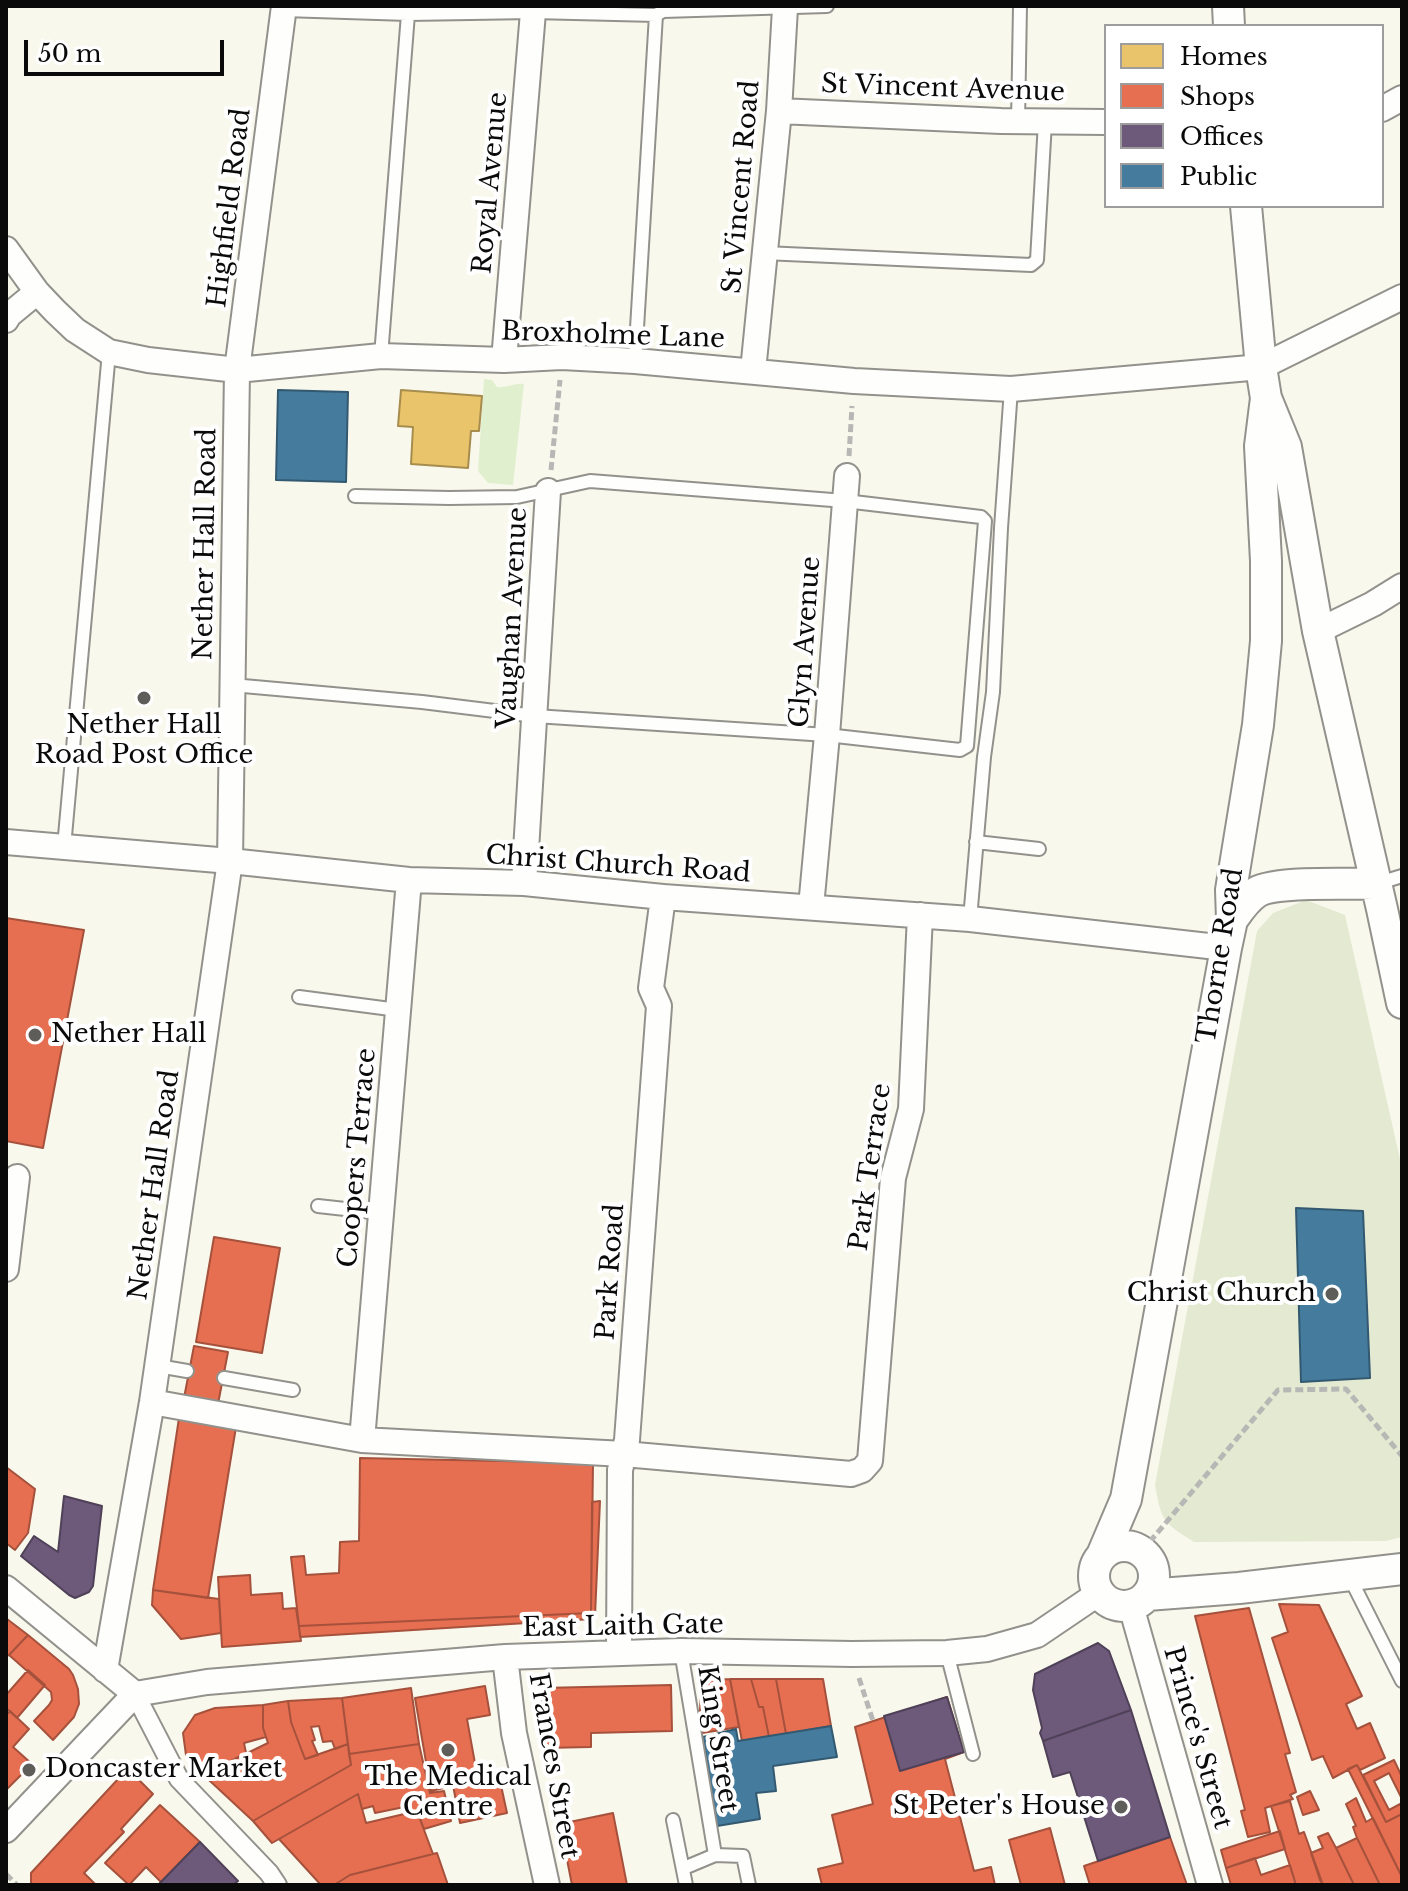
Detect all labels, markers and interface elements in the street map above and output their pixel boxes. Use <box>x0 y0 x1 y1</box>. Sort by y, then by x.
scale bar <box>28 24 228 74</box>
legend <box>1104 24 1384 208</box>
text: 50 m <box>38 39 101 68</box>
text: Homes <box>1180 42 1268 71</box>
street label: St Vincent Avenue <box>821 69 1065 109</box>
street label: St Vincent Road <box>717 79 767 295</box>
text: Shops <box>1180 82 1255 111</box>
street label: Royal Avenue <box>468 91 514 275</box>
street label: Highfield Road <box>202 106 258 310</box>
text: Offices <box>1180 122 1264 151</box>
text: Public <box>1180 162 1257 191</box>
street label: Broxholme Lane <box>501 317 725 355</box>
street label: Nether Hall Road <box>188 428 224 660</box>
street label: Vaughan Avenue <box>492 506 534 730</box>
street label: Glyn Avenue <box>784 555 828 729</box>
marker: Nether Hall Road Post Office <box>135 689 153 707</box>
place label: Nether Hall Road Post Office <box>35 710 253 772</box>
street label: Christ Church Road <box>484 840 752 890</box>
street label: Thorne Road <box>1192 866 1250 1046</box>
place label: Nether Hall <box>51 1019 206 1051</box>
marker: Nether Hall <box>26 1026 44 1044</box>
street label: Coopers Terrace <box>333 1047 383 1269</box>
street label: Nether Hall Road <box>123 1068 187 1302</box>
street label: Park Terrace <box>844 1081 898 1253</box>
street label: Park Road <box>591 1203 631 1341</box>
place label: Christ Church <box>1127 1278 1316 1310</box>
marker: Christ Church <box>1323 1285 1341 1303</box>
street label: East Laith Gate <box>522 1610 724 1644</box>
street label: Prince's Street <box>1156 1643 1238 1833</box>
street label: King Street <box>690 1663 744 1815</box>
street label: Frances Street <box>521 1671 585 1861</box>
marker: The Medical Centre <box>439 1741 457 1759</box>
place label: Doncaster Market <box>45 1754 283 1786</box>
marker: Doncaster Market <box>20 1761 38 1779</box>
place label: The Medical Centre <box>365 1762 531 1824</box>
place label: St Peter's House <box>893 1791 1105 1823</box>
marker: St Peter's House <box>1112 1798 1130 1816</box>

